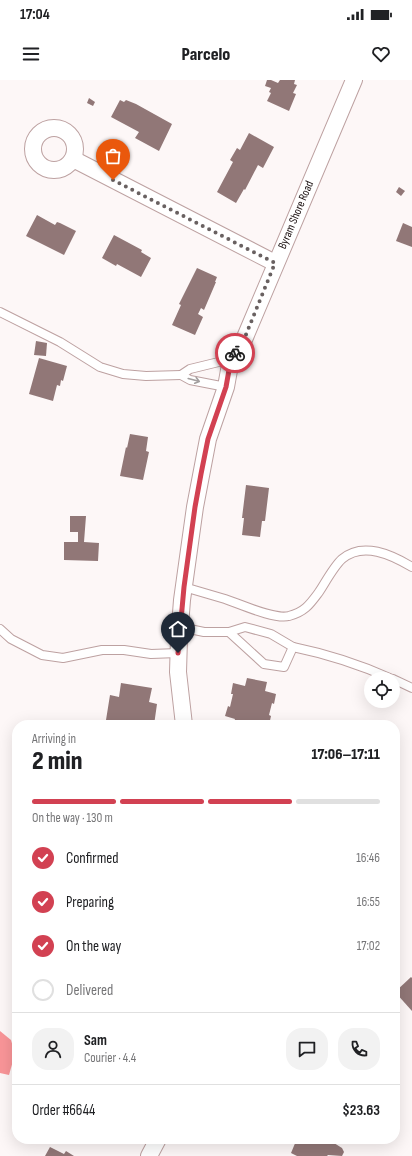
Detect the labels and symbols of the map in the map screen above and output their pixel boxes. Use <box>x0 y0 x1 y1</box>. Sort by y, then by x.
pin <box>96 139 130 180</box>
street label: Byram Shore Road <box>275 179 317 251</box>
courier <box>215 333 255 373</box>
one-way arrow <box>187 377 200 385</box>
pin <box>161 612 195 653</box>

